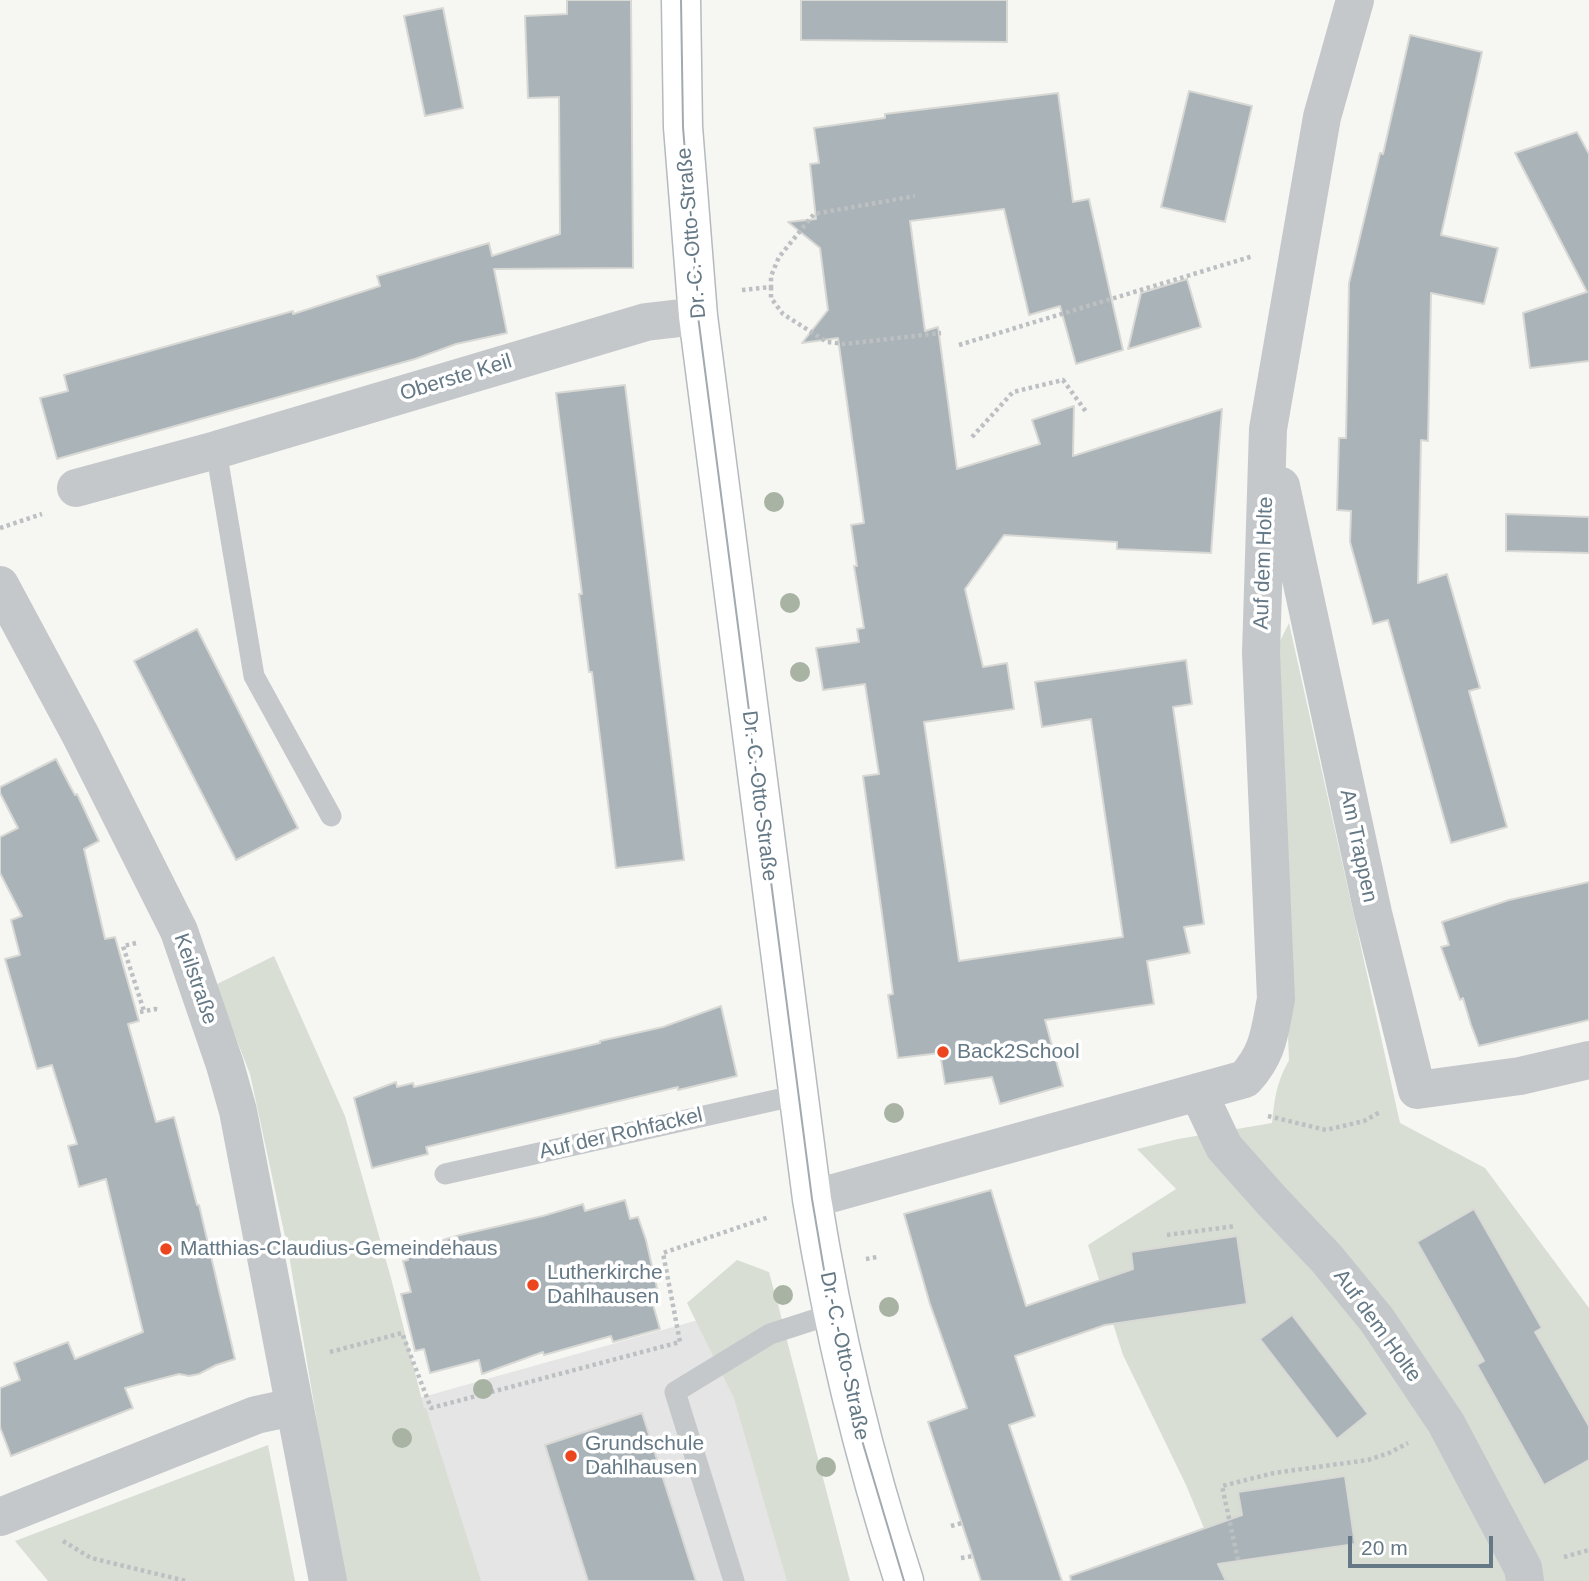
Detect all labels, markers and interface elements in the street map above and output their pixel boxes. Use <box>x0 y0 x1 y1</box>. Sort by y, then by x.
street label: Dr.-C.-Otto-Straße <box>672 146 712 320</box>
street label: Oberste Keil <box>397 349 515 407</box>
street label: Auf dem Holte <box>1249 496 1279 630</box>
street label: Dr.-C.-Otto-Straße <box>736 709 782 883</box>
street label: Am Trappen <box>1334 787 1382 905</box>
street label: Keilstraße <box>168 930 222 1028</box>
place label: Back2School <box>957 1039 1080 1065</box>
marker: Back2School <box>935 1044 951 1060</box>
street label: Auf der Rohfackel <box>537 1103 705 1165</box>
place label: Matthias-Claudius-Gemeindehaus <box>180 1236 497 1262</box>
marker: Matthias-Claudius-Gemeindehaus <box>158 1241 174 1257</box>
place label: Lutherkirche Dahlhausen <box>547 1260 663 1310</box>
street label: Auf dem Holte <box>1328 1265 1426 1387</box>
street label: Dr.-C.-Otto-Straße <box>814 1269 874 1443</box>
marker: Lutherkirche Dahlhausen <box>525 1277 541 1293</box>
place label: Grundschule Dahlhausen <box>585 1431 704 1481</box>
marker: Grundschule Dahlhausen <box>563 1448 579 1464</box>
scale bar <box>1351 1522 1496 1566</box>
text: 20 m <box>1361 1536 1408 1559</box>

